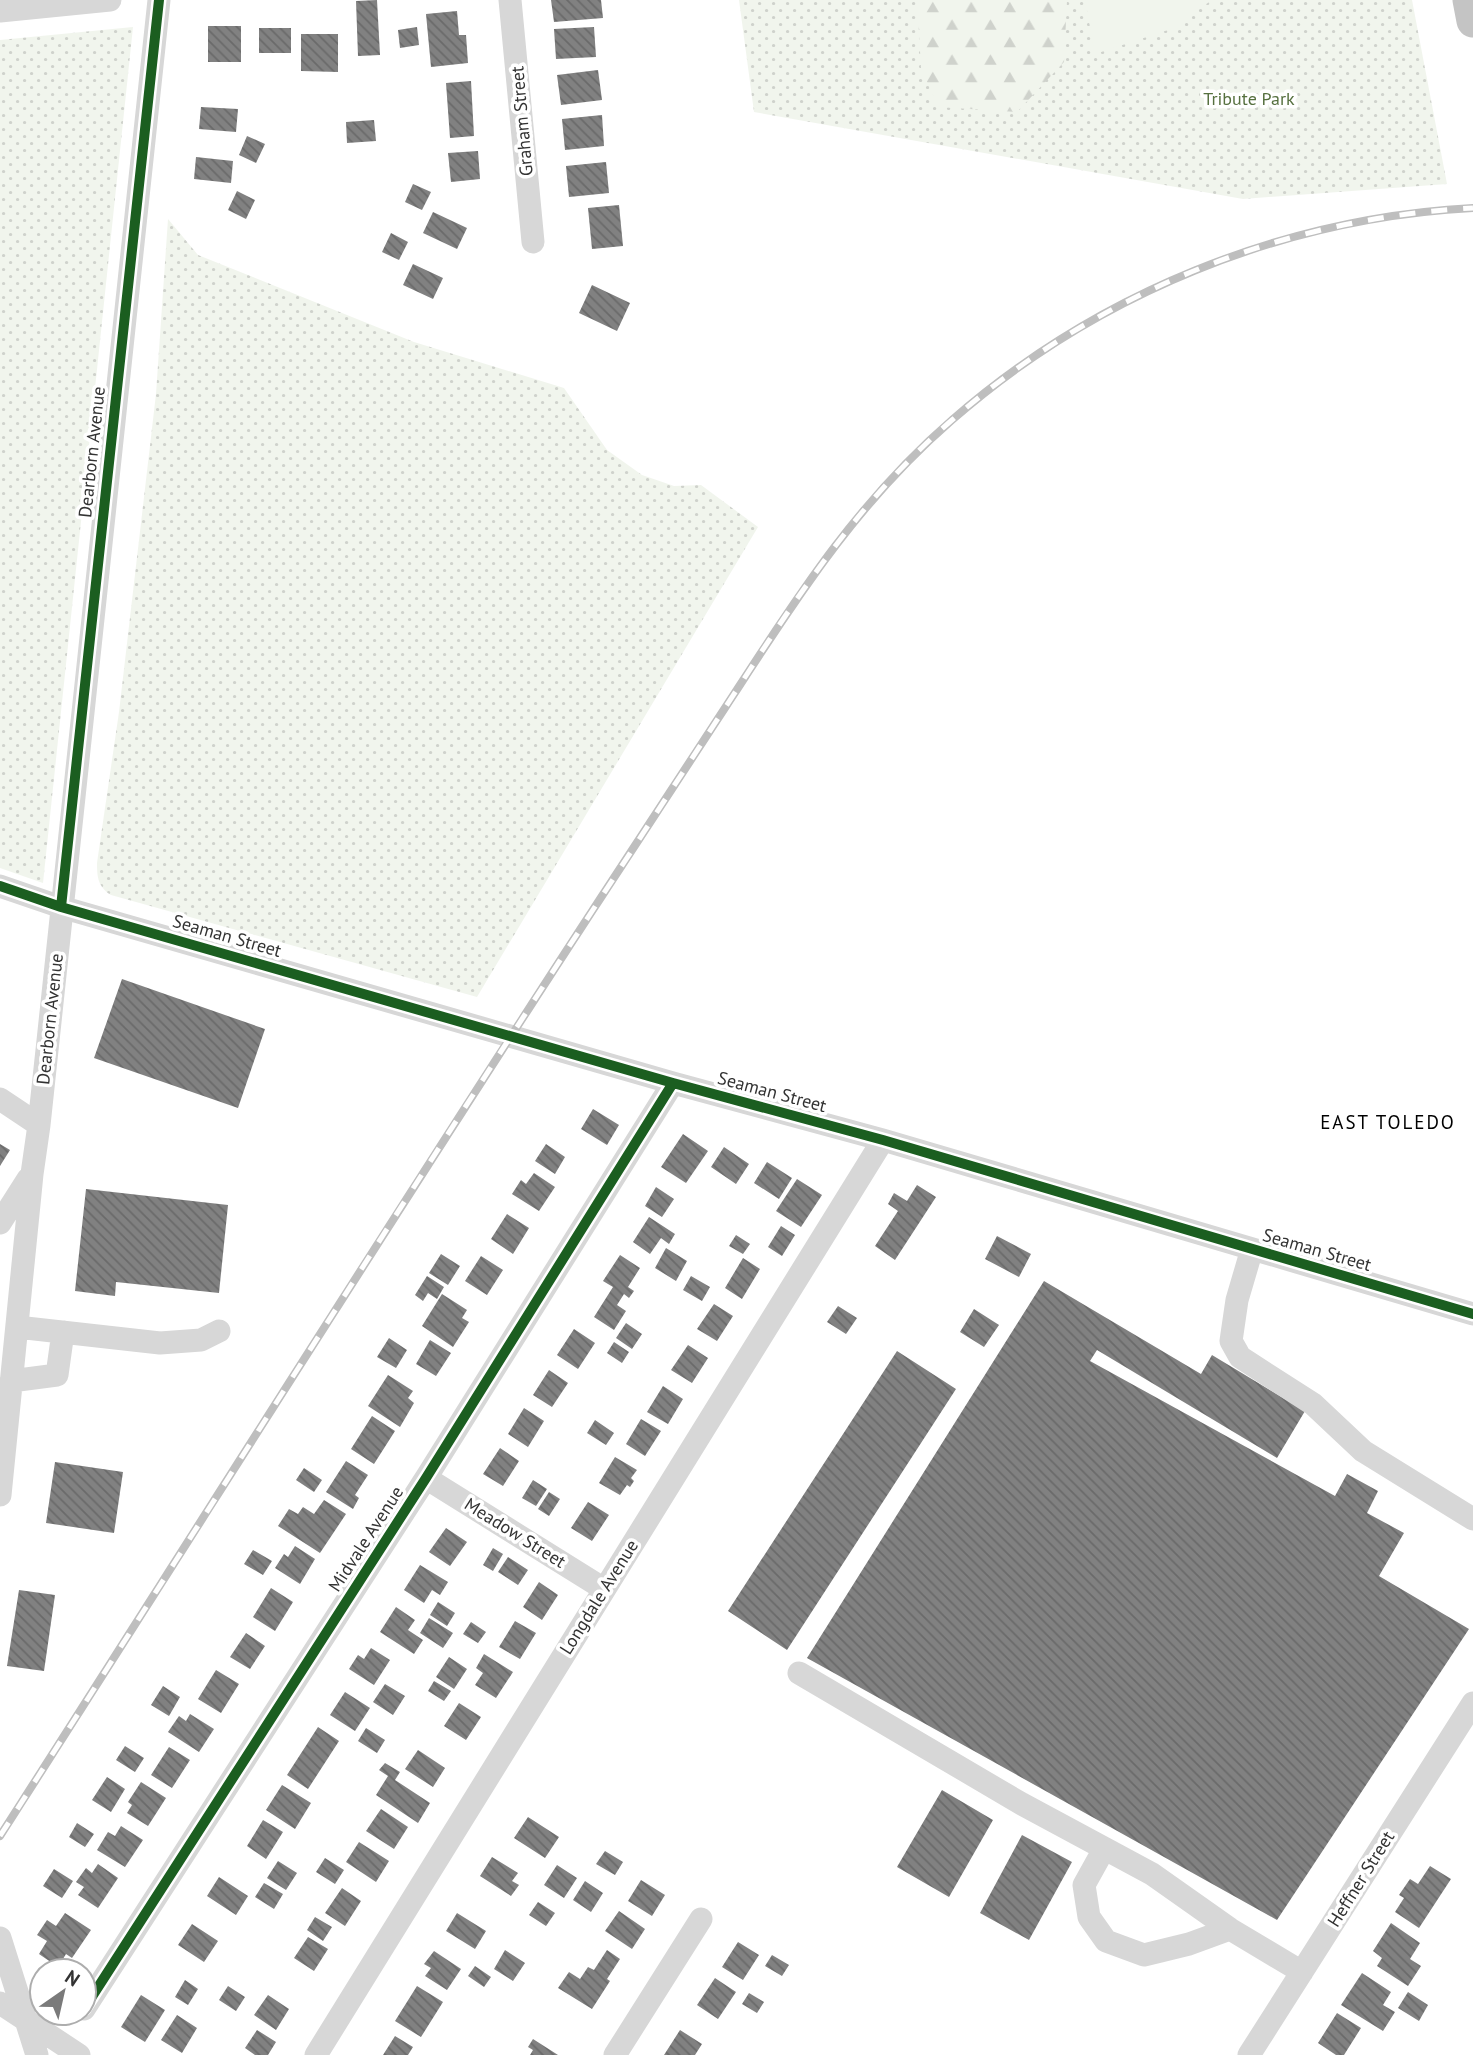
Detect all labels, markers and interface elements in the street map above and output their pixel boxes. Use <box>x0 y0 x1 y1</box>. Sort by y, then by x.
street label: Graham Street <box>505 65 538 177</box>
park label: Tribute Park <box>1203 87 1295 110</box>
street label: Dearborn Avenue <box>73 385 110 519</box>
street label: Seaman Street <box>170 909 284 962</box>
street label: Dearborn Avenue <box>31 952 68 1086</box>
street label: Seaman Street <box>715 1066 829 1117</box>
district label: EAST TOLEDO <box>1320 1110 1456 1134</box>
street label: Seaman Street <box>1260 1223 1374 1276</box>
street label: Midvale Avenue <box>323 1482 408 1596</box>
street label: Meadow Street <box>460 1492 570 1573</box>
street label: Longdale Avenue <box>554 1535 643 1658</box>
street label: Heffner Street <box>1322 1827 1399 1931</box>
north arrow <box>28 1957 98 2027</box>
text: N <box>61 1964 84 1991</box>

